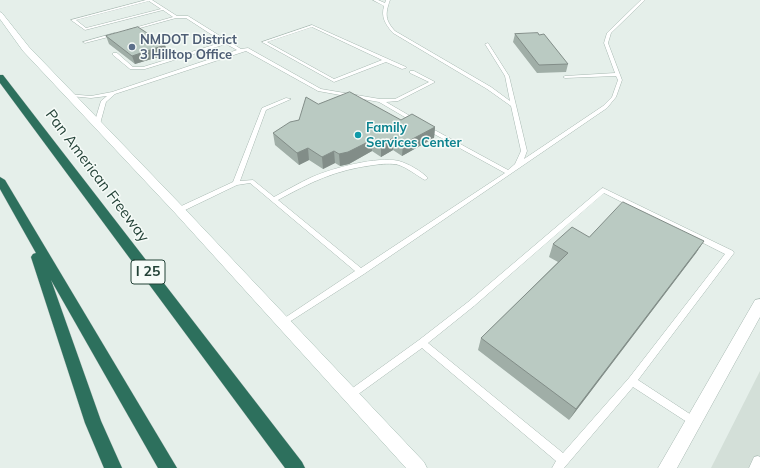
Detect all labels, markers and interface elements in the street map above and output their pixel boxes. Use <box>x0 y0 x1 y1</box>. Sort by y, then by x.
place label: NMDOT District 3 Hilltop Office <box>140 32 237 63</box>
marker: NMDOT District 3 Hilltop Office <box>127 42 137 52</box>
street label: Pan American Freeway <box>41 106 153 246</box>
place label: Family Services Center <box>366 120 462 151</box>
marker: Family Services Center <box>353 130 363 140</box>
road number: I 25 <box>131 260 165 284</box>

